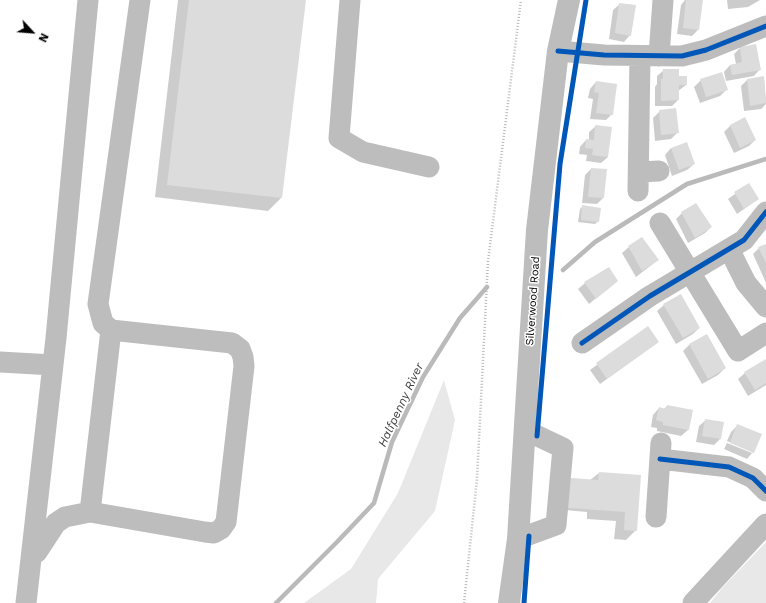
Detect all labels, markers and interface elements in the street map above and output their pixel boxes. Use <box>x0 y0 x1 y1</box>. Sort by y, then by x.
north arrow <box>12 12 52 52</box>
text: N <box>36 31 51 44</box>
street label: Silverwood Road <box>523 256 543 346</box>
water label: Halfpenny River <box>375 361 427 449</box>

